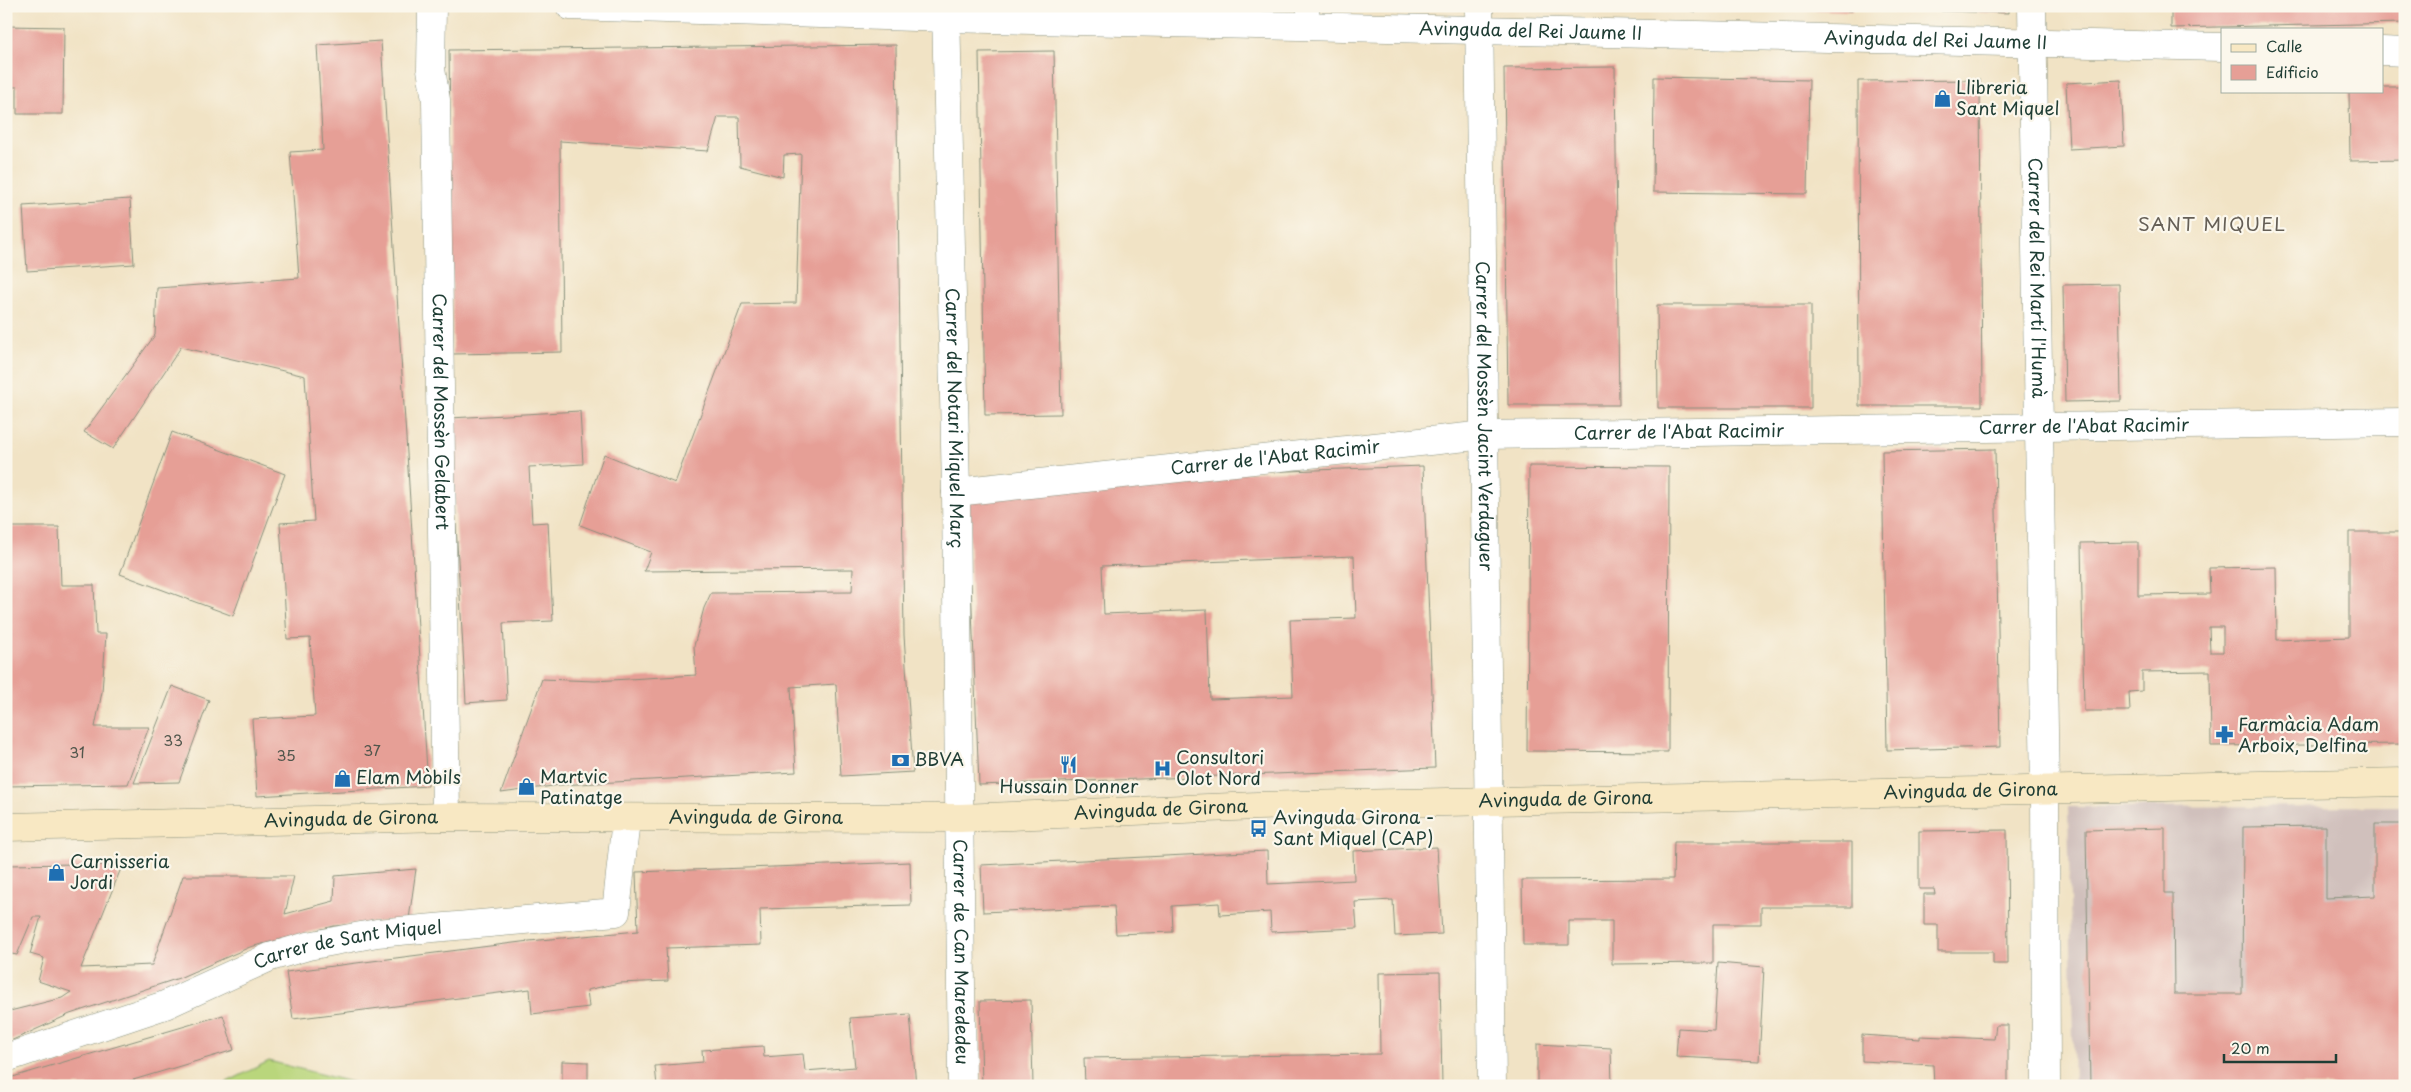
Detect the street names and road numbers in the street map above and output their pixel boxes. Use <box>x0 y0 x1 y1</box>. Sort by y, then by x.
street label: Avinguda del Rei Jaume II <box>1419 14 1643 46</box>
street label: Avinguda del Rei Jaume II <box>1824 23 2048 55</box>
street label: Carrer del Rei Martí l'Humà <box>2023 157 2054 399</box>
street label: Carrer del Mossèn Jacint Verdaguer <box>1470 261 1501 572</box>
street label: Carrer del Notari Miquel Març <box>940 287 972 548</box>
street label: Carrer del Mossèn Gelabert <box>427 293 457 530</box>
street label: Carrer de l'Abat Racimir <box>1978 410 2190 440</box>
street label: Carrer de l'Abat Racimir <box>1574 416 1785 446</box>
street label: Carrer de l'Abat Racimir <box>1169 431 1382 481</box>
street label: Avinguda de Girona <box>1883 774 2059 805</box>
street label: Avinguda de Girona <box>1478 783 1654 813</box>
street label: Avinguda de Girona <box>1073 791 1249 825</box>
street label: Avinguda de Girona <box>263 802 439 833</box>
street label: Avinguda de Girona <box>669 802 844 830</box>
street label: Carrer de Can Marededeu <box>948 839 977 1065</box>
street label: Carrer de Sant Miquel <box>248 912 443 975</box>

